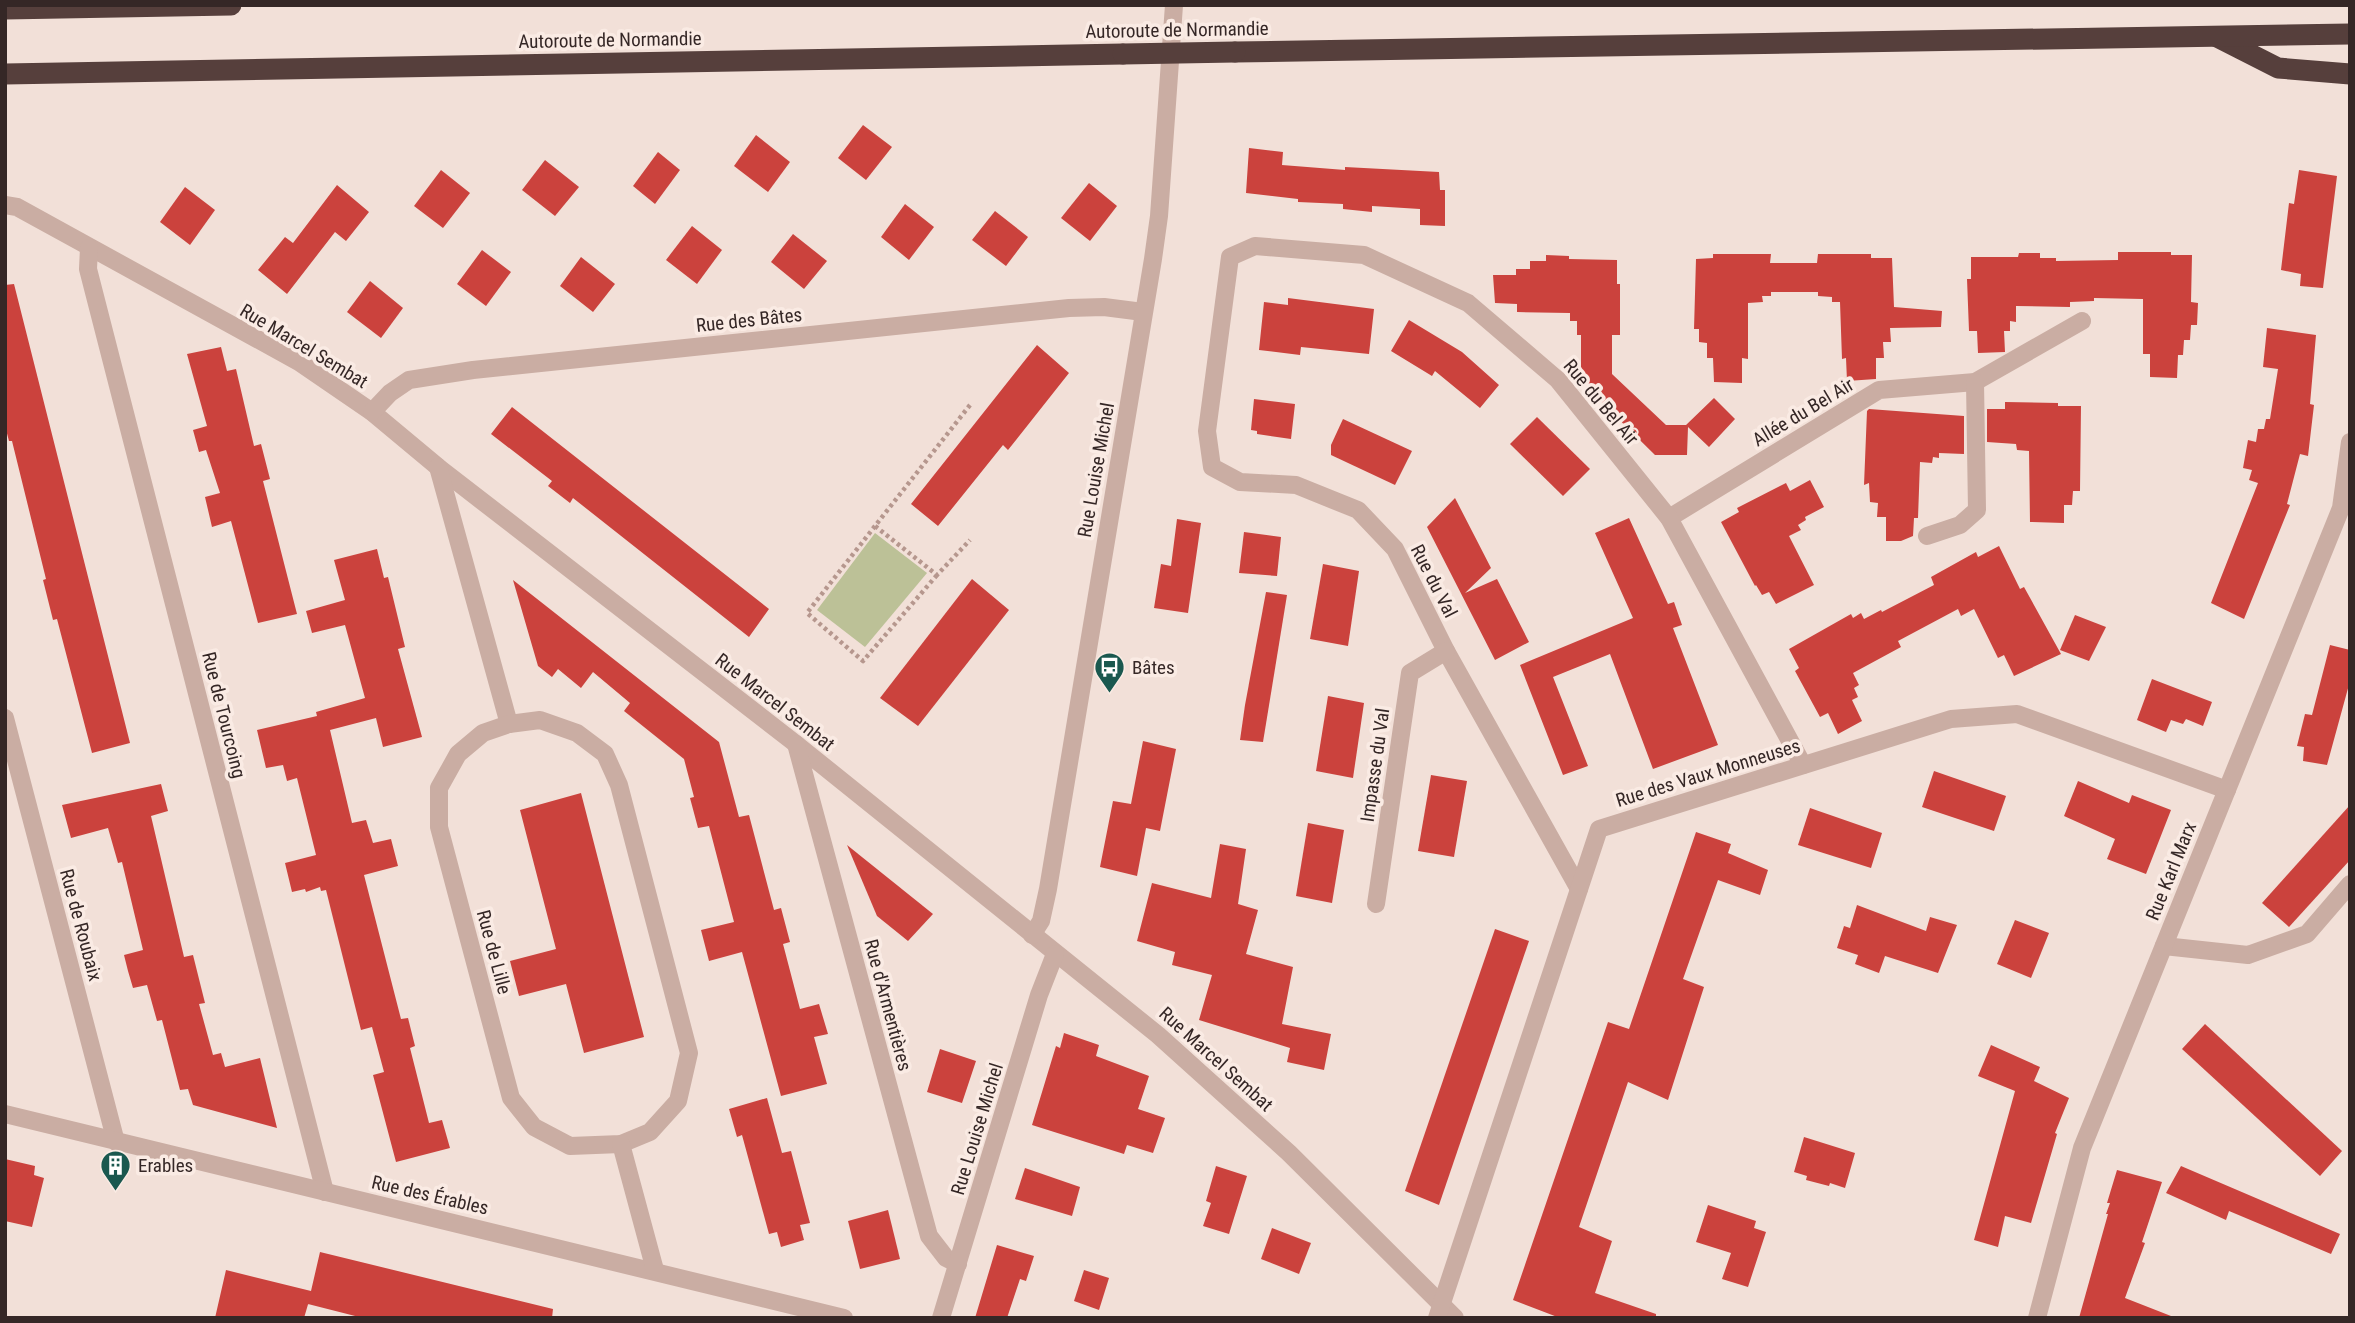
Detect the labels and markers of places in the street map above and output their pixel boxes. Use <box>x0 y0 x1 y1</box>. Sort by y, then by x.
bus stop icon: Bâtes <box>1092 650 1126 694</box>
place label: Bâtes <box>1132 656 1175 679</box>
building icon: Erables <box>98 1148 132 1192</box>
place label: Erables <box>138 1154 193 1177</box>

